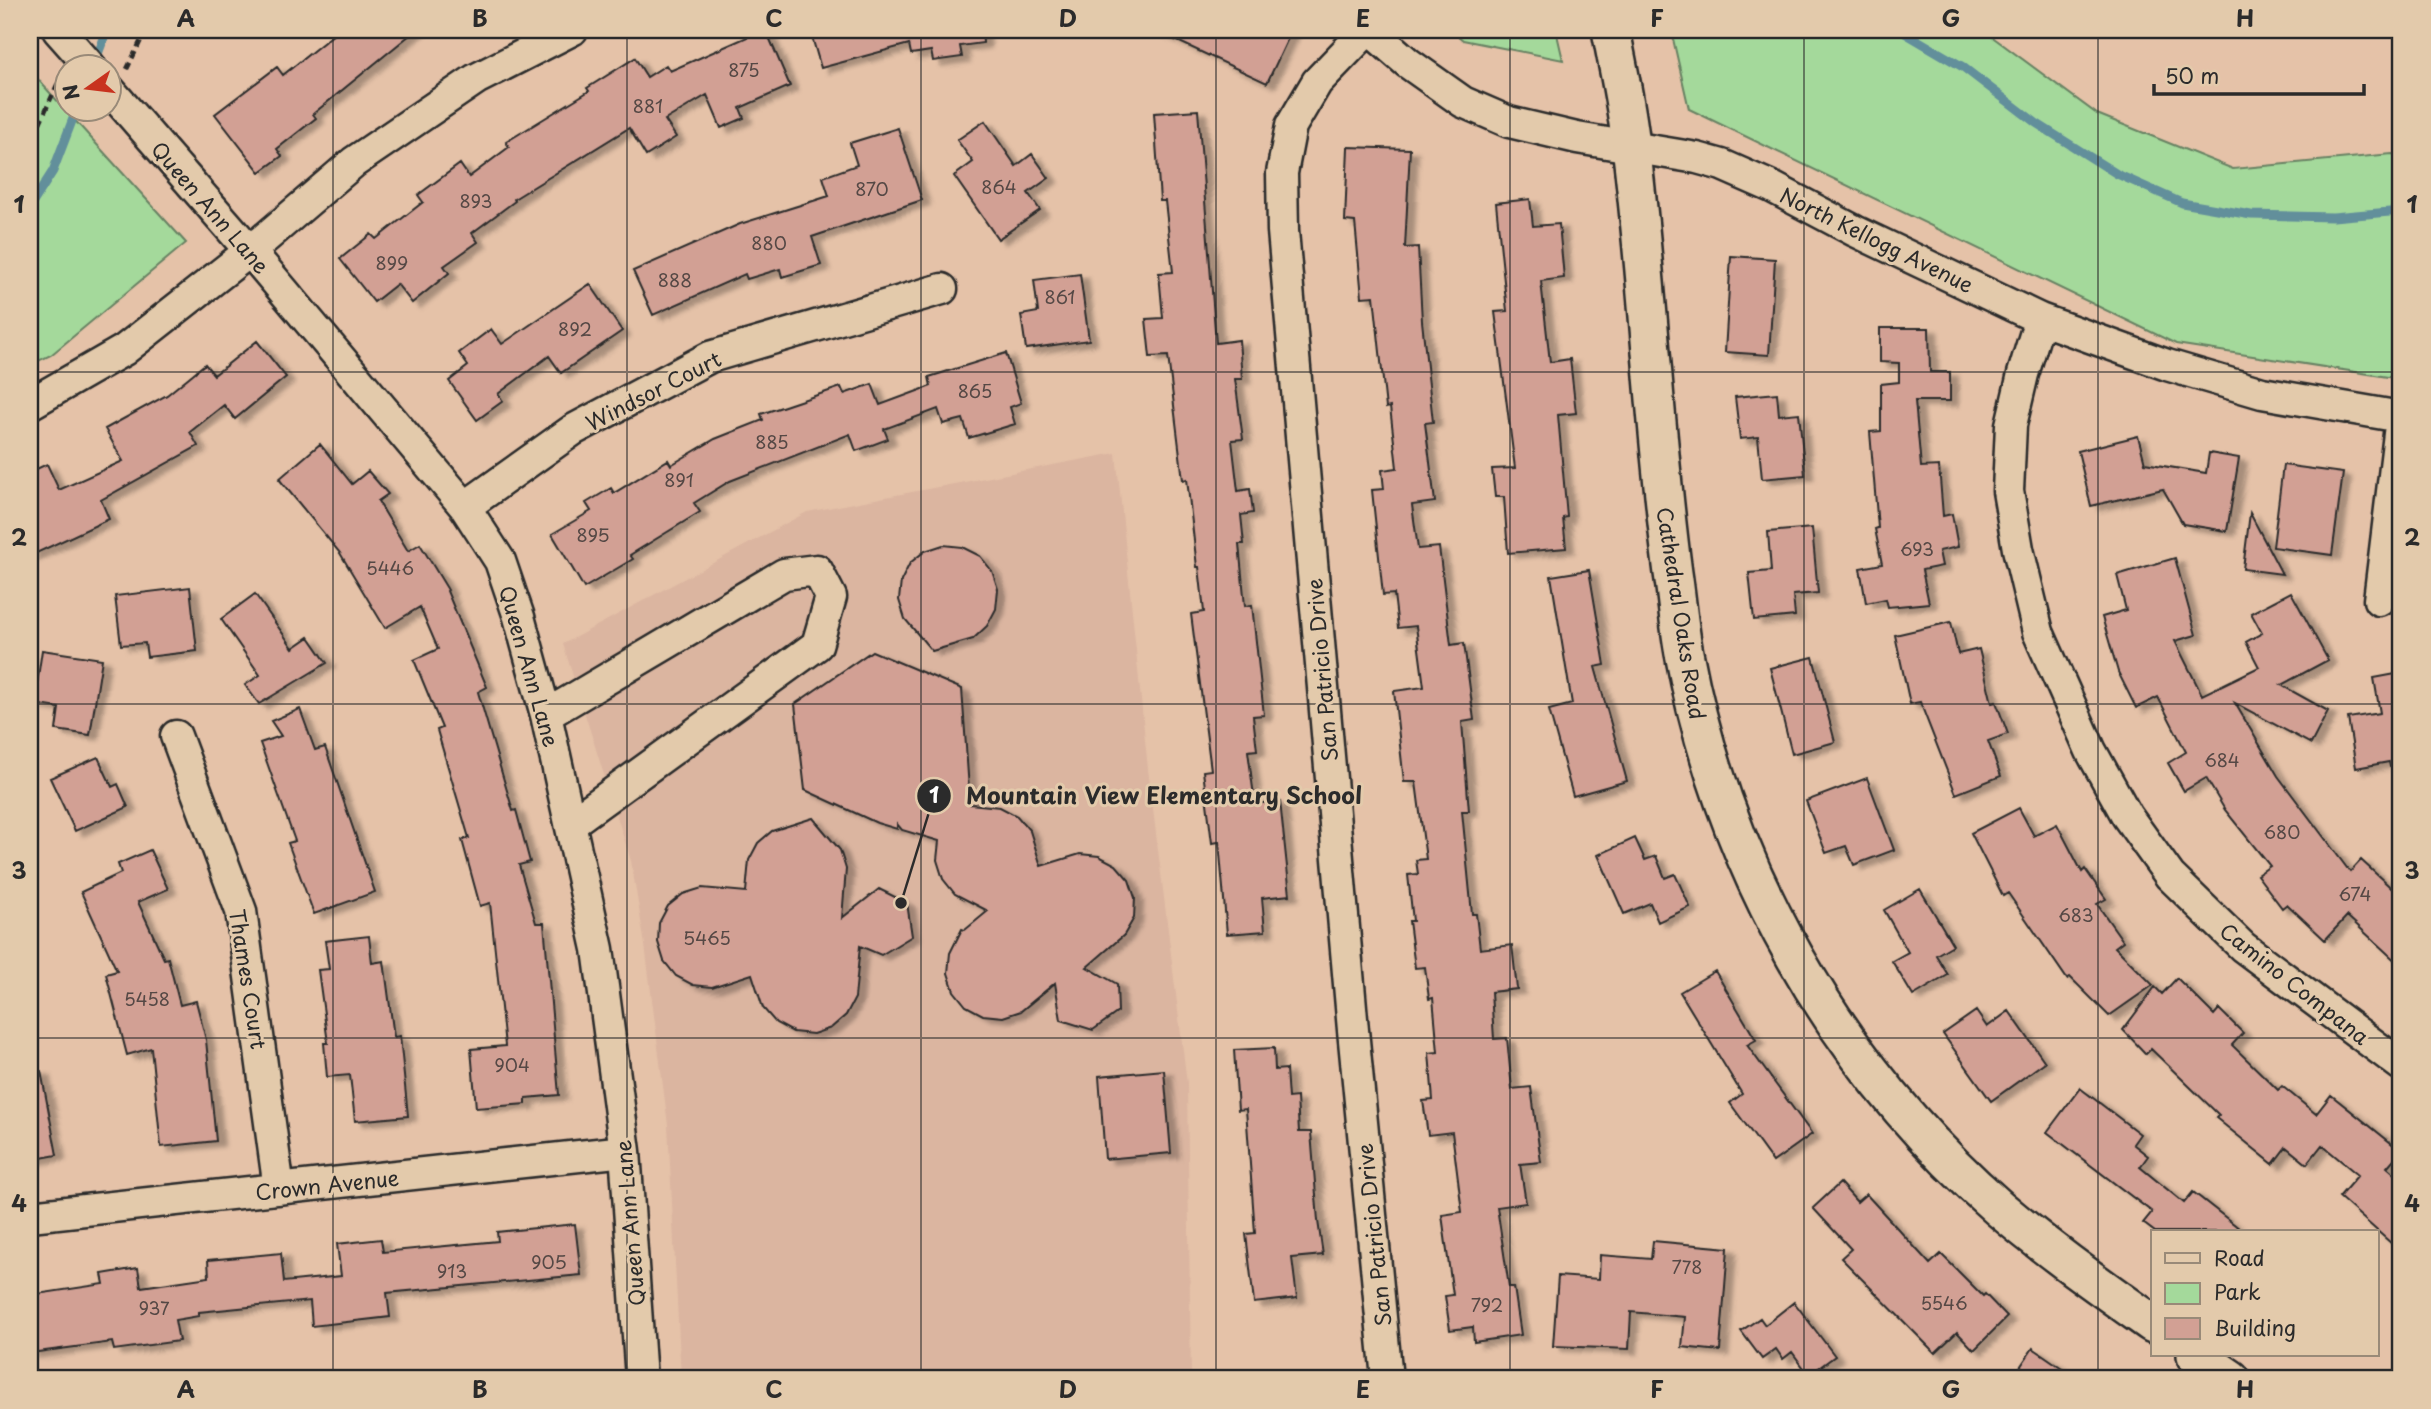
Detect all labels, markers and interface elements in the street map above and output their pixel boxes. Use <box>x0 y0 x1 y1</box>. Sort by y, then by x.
text: A <box>177 0 195 35</box>
text: B <box>472 0 488 35</box>
text: C <box>765 0 783 35</box>
text: D <box>1059 0 1077 35</box>
text: E <box>1356 0 1370 35</box>
text: F <box>1650 0 1664 35</box>
text: G <box>1942 0 1960 35</box>
text: H <box>2236 0 2254 35</box>
north arrow <box>52 52 122 122</box>
scale bar <box>2154 52 2364 96</box>
house number: 875 <box>728 56 760 83</box>
text: 50 m <box>2165 59 2219 91</box>
text: N <box>55 82 86 103</box>
house number: 881 <box>633 92 663 119</box>
street label: Queen Ann Lane <box>144 134 278 280</box>
house number: 864 <box>981 173 1017 200</box>
house number: 870 <box>855 175 889 202</box>
street label: North Kellogg Avenue <box>1775 178 1979 300</box>
text: 1 <box>14 186 25 221</box>
text: 1 <box>2407 186 2418 221</box>
house number: 893 <box>460 187 492 214</box>
house number: 880 <box>751 229 787 256</box>
house number: 899 <box>376 249 408 276</box>
house number: 888 <box>658 266 692 293</box>
house number: 861 <box>1045 283 1075 310</box>
house number: 892 <box>558 315 592 342</box>
street label: Windsor Court <box>580 342 726 438</box>
house number: 865 <box>958 377 992 404</box>
house number: 885 <box>755 428 789 455</box>
house number: 891 <box>664 466 694 493</box>
street label: Cathedral Oaks Road <box>1649 505 1715 721</box>
text: 2 <box>11 519 27 554</box>
text: 2 <box>2404 519 2420 554</box>
house number: 895 <box>576 521 610 548</box>
house number: 693 <box>1900 535 1934 562</box>
house number: 5446 <box>366 554 414 581</box>
street label: San Patricio Drive <box>1297 577 1345 763</box>
street label: Queen Ann Lane <box>492 582 568 750</box>
house number: 684 <box>2204 746 2240 773</box>
callout: Mountain View Elementary School <box>916 774 1376 818</box>
text: Mountain View Elementary School <box>966 777 1362 812</box>
text: 1 <box>929 778 939 810</box>
house number: 680 <box>2264 818 2300 845</box>
text: 3 <box>11 852 27 887</box>
text: 3 <box>2404 852 2420 887</box>
house number: 674 <box>2338 880 2372 907</box>
house number: 683 <box>2058 901 2094 928</box>
street label: Thames Court <box>222 907 276 1051</box>
street label: Camino Compana <box>2213 914 2377 1052</box>
house number: 5465 <box>683 924 731 951</box>
house number: 5458 <box>124 985 170 1012</box>
house number: 904 <box>494 1051 530 1078</box>
street label: Queen Ann Lane <box>606 1139 652 1307</box>
street label: San Patricio Drive <box>1347 1142 1399 1328</box>
street label: Crown Avenue <box>254 1161 400 1207</box>
text: 4 <box>11 1185 27 1220</box>
text: 4 <box>2404 1185 2420 1220</box>
legend <box>2151 1230 2378 1356</box>
text: Road <box>2214 1241 2265 1273</box>
house number: 905 <box>531 1248 567 1275</box>
house number: 778 <box>1671 1253 1703 1280</box>
house number: 913 <box>437 1257 467 1284</box>
text: Park <box>2214 1275 2261 1307</box>
house number: 5546 <box>1920 1289 1968 1316</box>
house number: 792 <box>1471 1291 1503 1318</box>
house number: 937 <box>138 1294 170 1321</box>
text: Building <box>2214 1311 2296 1343</box>
text: A <box>177 1371 195 1406</box>
text: B <box>472 1371 488 1406</box>
text: C <box>765 1371 783 1406</box>
text: D <box>1059 1371 1077 1406</box>
text: E <box>1356 1371 1370 1406</box>
text: F <box>1650 1371 1664 1406</box>
text: G <box>1942 1371 1960 1406</box>
text: H <box>2236 1371 2254 1406</box>

